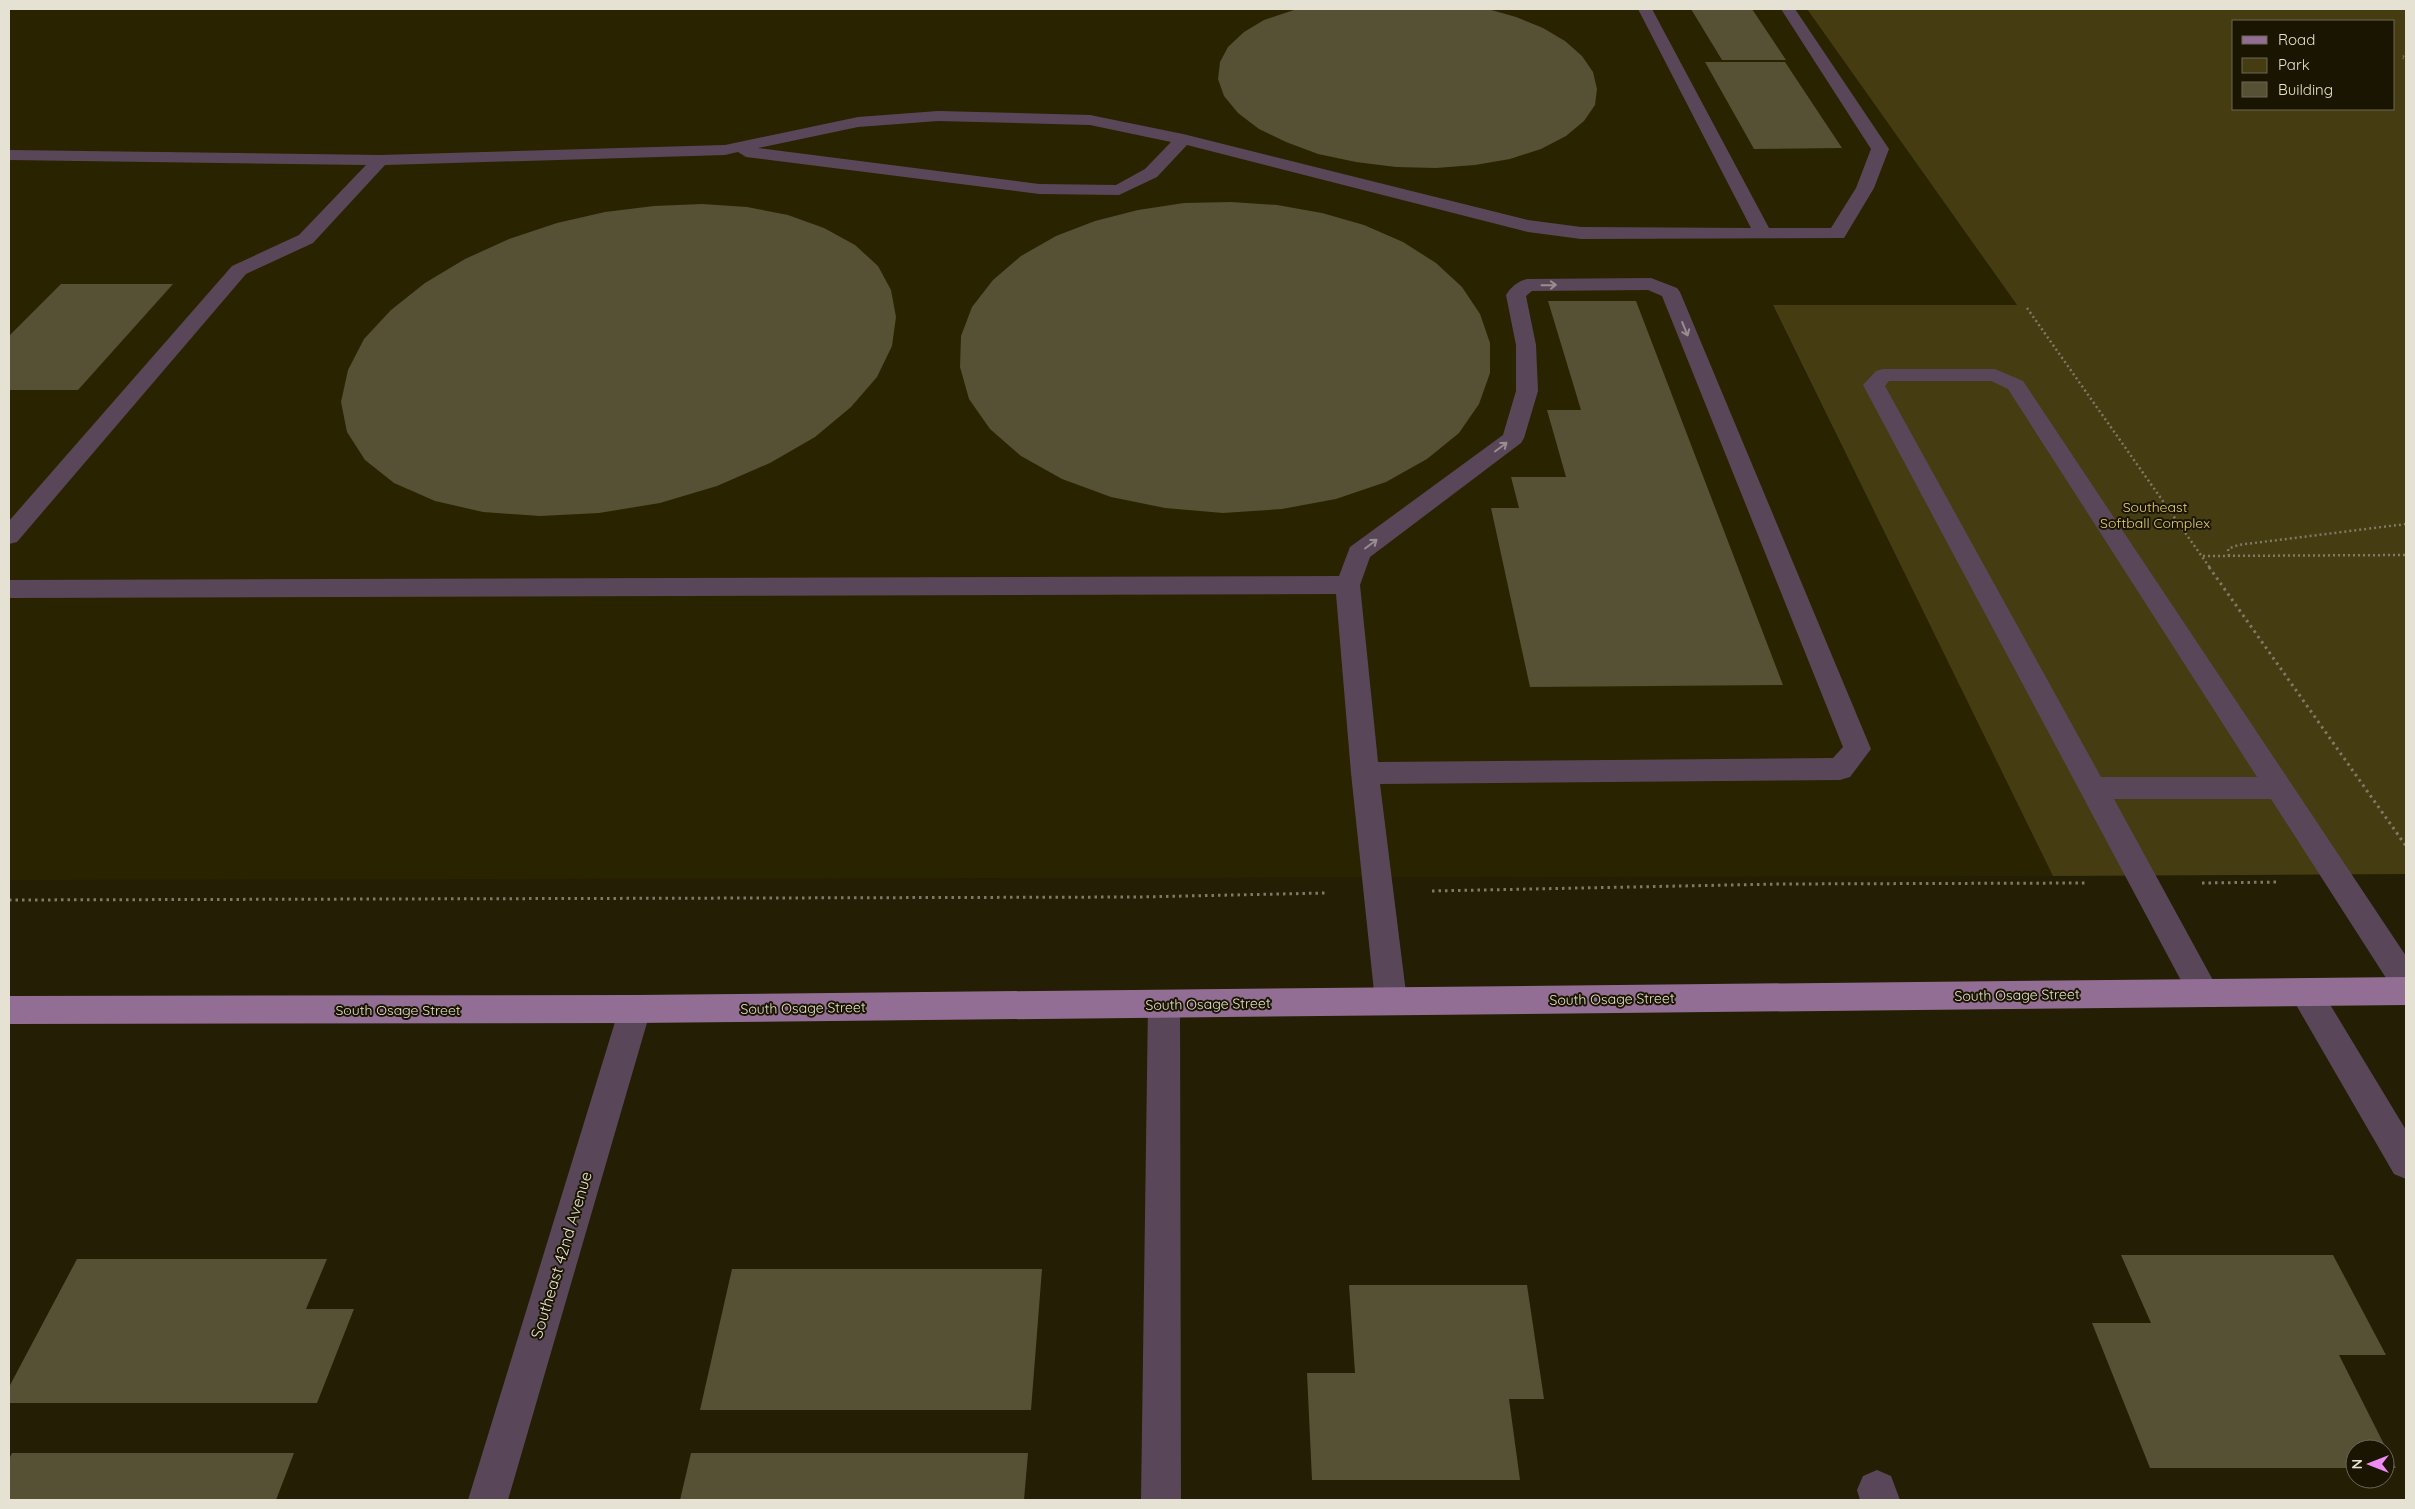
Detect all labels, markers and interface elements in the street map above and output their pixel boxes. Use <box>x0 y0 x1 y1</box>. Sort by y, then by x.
legend <box>2232 20 2395 110</box>
text: Road <box>2278 30 2315 49</box>
text: Park <box>2278 55 2310 74</box>
text: Building <box>2278 80 2333 99</box>
one-way arrow <box>1541 280 1557 290</box>
one-way arrow <box>1681 321 1690 336</box>
one-way arrow <box>1494 442 1508 452</box>
park label: Southeast Softball Complex <box>2100 498 2210 532</box>
one-way arrow <box>1364 539 1378 549</box>
street label: South Osage Street <box>1954 985 2080 1005</box>
street label: South Osage Street <box>1549 989 1675 1009</box>
street label: South Osage Street <box>1145 994 1271 1014</box>
street label: South Osage Street <box>740 998 866 1018</box>
street label: South Osage Street <box>335 1001 461 1019</box>
street label: Southeast 42nd Avenue <box>526 1169 596 1341</box>
north arrow <box>2345 1439 2395 1489</box>
text: N <box>2348 1459 2366 1469</box>

